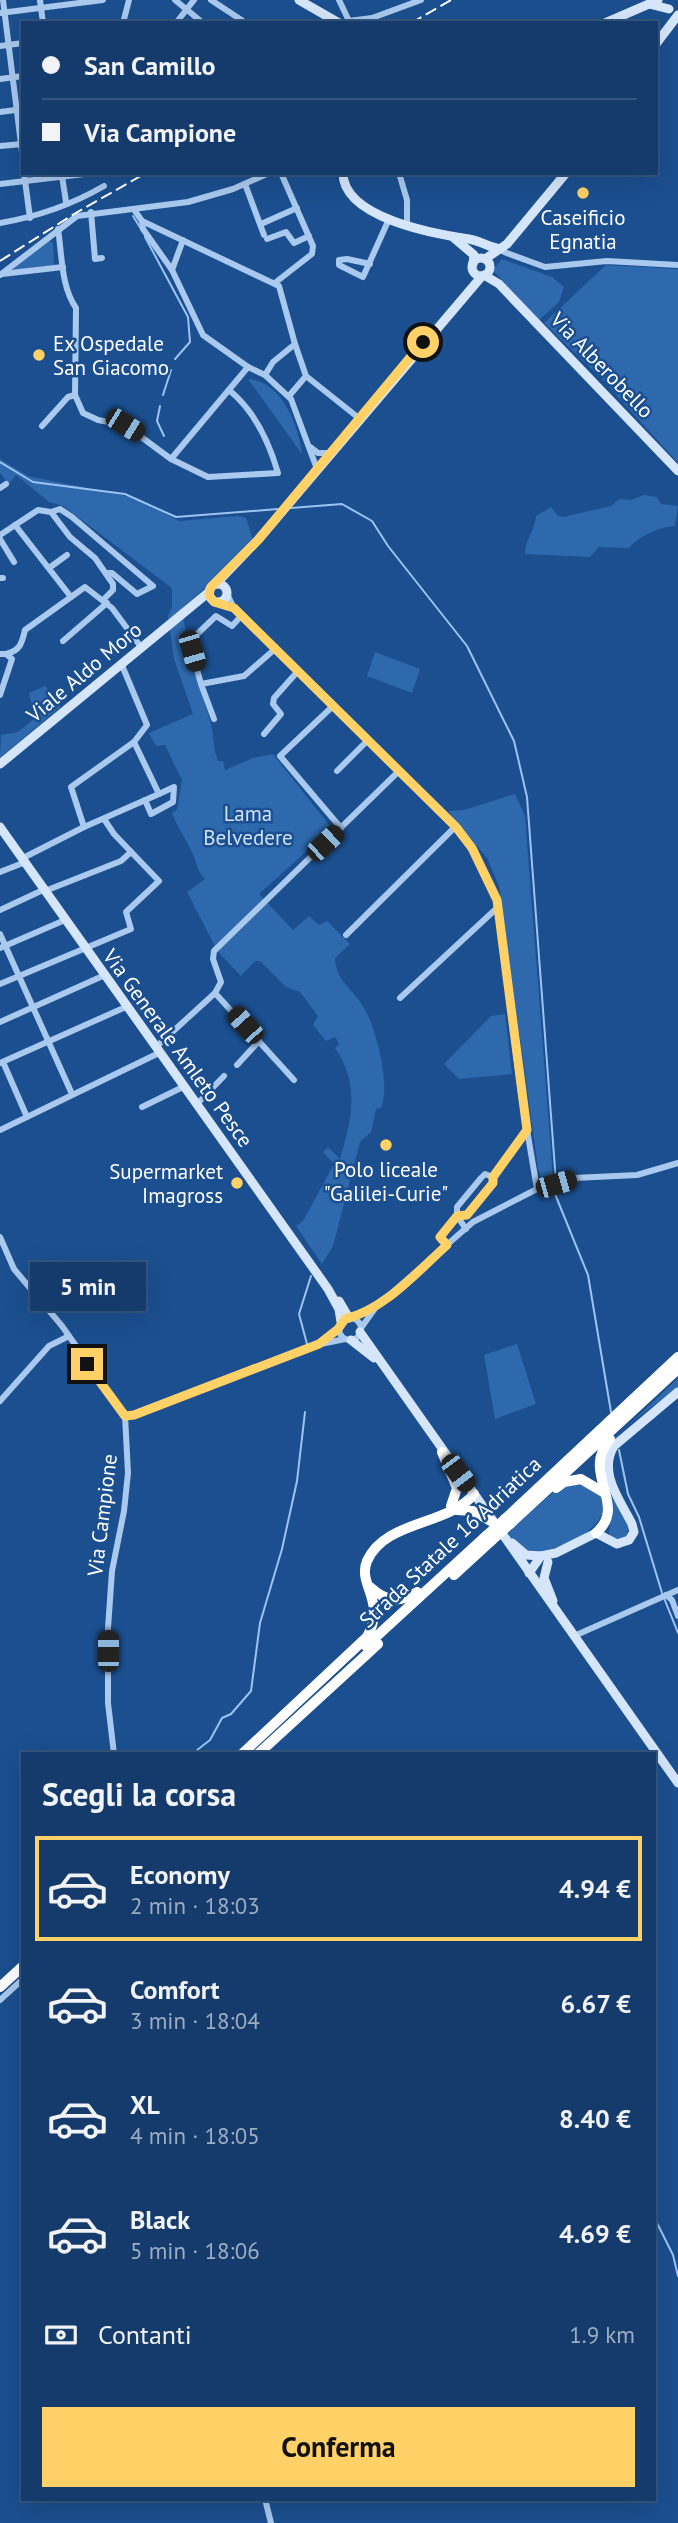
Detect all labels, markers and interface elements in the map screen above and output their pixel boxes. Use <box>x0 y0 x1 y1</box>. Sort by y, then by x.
text: San Camillo <box>84 49 215 82</box>
text: Via Campione <box>84 116 236 149</box>
marker: Caseificio Egnatia <box>575 185 591 201</box>
place label: Caseificio Egnatia <box>541 204 625 255</box>
street label: Via Alberobello <box>544 306 659 424</box>
route start <box>407 326 439 358</box>
place label: Ex Ospedale San Giacomo <box>53 330 169 381</box>
marker: Ex Ospedale San Giacomo <box>31 347 47 363</box>
car <box>102 405 149 445</box>
street label: Viale Aldo Moro <box>20 616 147 729</box>
car <box>177 628 208 674</box>
park label: Lama Belvedere <box>203 800 293 851</box>
car <box>303 821 348 865</box>
street label: Via Generale Amleto Pesce <box>96 943 259 1152</box>
car <box>224 1002 267 1048</box>
marker: Polo liceale "Galilei-Curie" <box>378 1137 394 1153</box>
place label: Polo liceale "Galilei-Curie" <box>324 1156 448 1207</box>
place label: Supermarket Imagross <box>109 1158 223 1209</box>
car <box>533 1168 580 1200</box>
marker: Supermarket Imagross <box>229 1175 245 1191</box>
callout: 5 min <box>29 1262 145 1312</box>
text: 5 min <box>60 1272 116 1301</box>
route end <box>71 1348 103 1380</box>
car <box>437 1450 480 1496</box>
street label: Strada Statale 16 Adriatica <box>353 1451 547 1633</box>
street label: Via Campione <box>81 1452 123 1579</box>
car <box>98 1630 119 1672</box>
text: Scegli la corsa <box>42 1773 236 1815</box>
icon: car <box>46 1857 109 1920</box>
text: Economy <box>130 1858 230 1891</box>
text: 4.94 € <box>559 1872 631 1905</box>
text: 2 min · 18:03 <box>130 1891 260 1920</box>
icon: car <box>46 1972 109 2035</box>
text: Comfort <box>130 1973 220 2006</box>
text: 6.67 € <box>560 1987 631 2020</box>
text: 3 min · 18:04 <box>130 2006 260 2035</box>
icon: car <box>46 2087 109 2150</box>
text: XL <box>130 2088 160 2121</box>
text: 8.40 € <box>559 2102 631 2135</box>
text: 4 min · 18:05 <box>130 2121 260 2150</box>
icon: car <box>46 2202 109 2265</box>
text: Black <box>130 2203 190 2236</box>
text: 4.69 € <box>559 2217 631 2250</box>
text: 5 min · 18:06 <box>130 2236 260 2265</box>
icon: cash <box>42 2316 80 2354</box>
text: Contanti <box>98 2318 192 2351</box>
text: 1.9 km <box>569 2320 635 2349</box>
button: Conferma <box>42 2407 635 2487</box>

